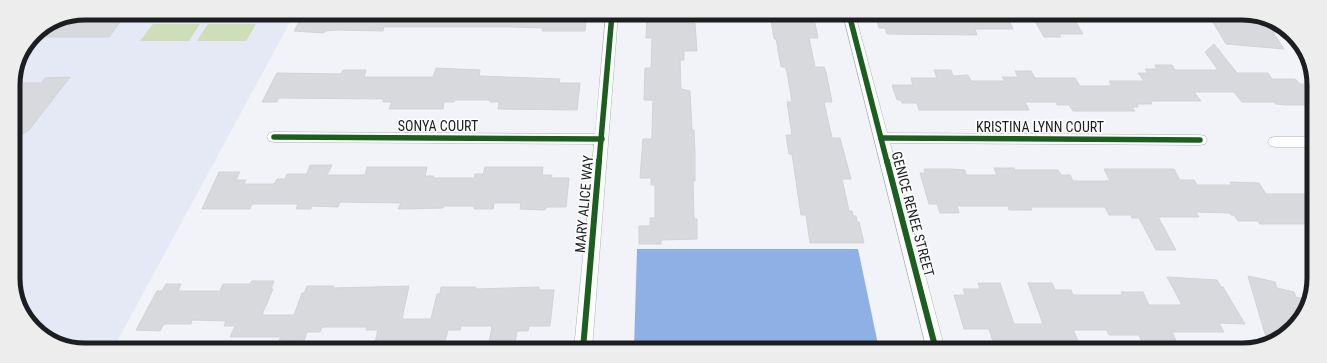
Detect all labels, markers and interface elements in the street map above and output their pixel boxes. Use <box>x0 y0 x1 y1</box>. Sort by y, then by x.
street label: SONYA COURT <box>398 118 478 134</box>
street label: KRISTINA LYNN COURT <box>976 119 1104 135</box>
street label: GENICE RENEE STREET <box>889 150 937 278</box>
street label: MARY ALICE WAY <box>572 154 596 253</box>

